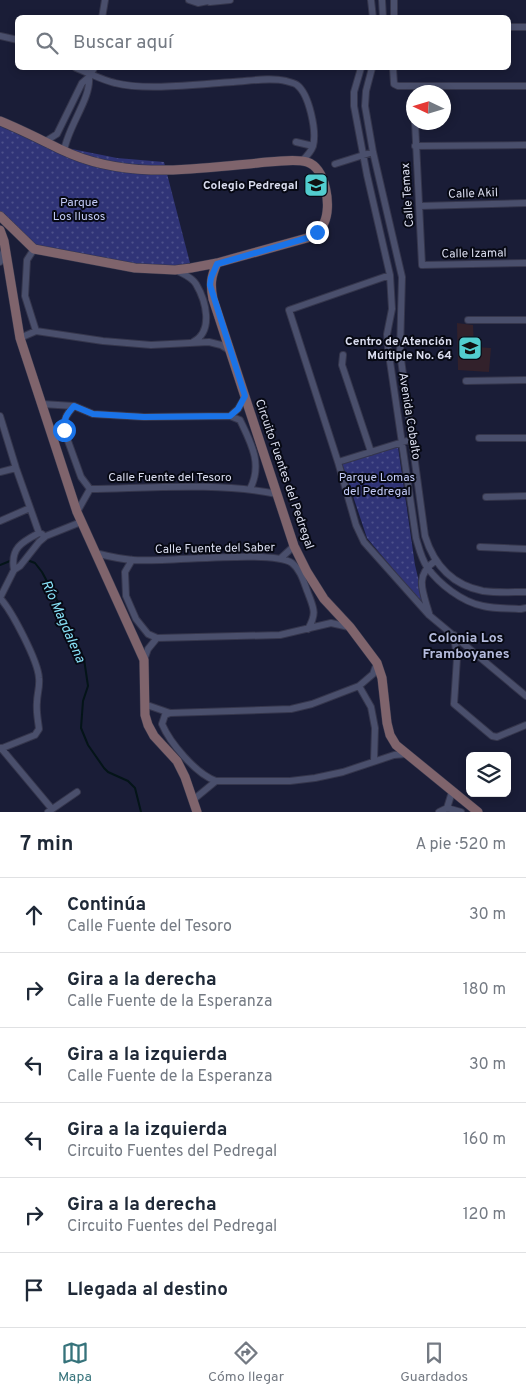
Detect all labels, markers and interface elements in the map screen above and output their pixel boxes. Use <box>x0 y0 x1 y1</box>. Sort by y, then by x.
search box <box>15 15 511 70</box>
icon: search <box>33 29 61 57</box>
text: Buscar aquí <box>73 31 173 55</box>
north arrow <box>406 85 451 130</box>
street label: Calle Temax <box>398 162 418 228</box>
school or university icon: Colegio Pedregal <box>303 172 329 198</box>
place label: Colegio Pedregal <box>203 178 298 194</box>
street label: Calle Akil <box>448 185 498 203</box>
park label: Parque Los Ilusos <box>53 195 105 225</box>
route end <box>306 221 329 244</box>
street label: Calle Izamal <box>441 245 507 263</box>
place label: Centro de Atención Múltiple No. 64 <box>345 334 452 364</box>
school or university icon: Centro de Atención Múltiple No. 64 <box>457 335 483 361</box>
street label: Avenida Cobalto <box>394 372 424 461</box>
street label: Circuito Fuentes del Pedregal <box>251 397 317 551</box>
route start <box>53 419 76 442</box>
street label: Calle Fuente del Tesoro <box>108 470 232 486</box>
park label: Parque Lomas del Pedregal <box>339 470 415 500</box>
street label: Calle Fuente del Saber <box>155 540 276 558</box>
water label: Río Magdalena <box>37 578 89 666</box>
district label: Colonia Los Framboyanes <box>422 630 510 663</box>
map controls <box>466 752 511 797</box>
button: layers <box>466 752 511 797</box>
text: 7 min <box>20 831 73 858</box>
text: A pie · 520 m <box>416 835 506 855</box>
text: Continúa <box>67 893 146 917</box>
icon: ahead <box>20 901 48 929</box>
text: 30 m <box>469 905 506 925</box>
text: Calle Fuente del Tesoro <box>67 917 232 937</box>
text: Gira a la derecha <box>67 968 217 992</box>
icon: right <box>20 976 48 1004</box>
text: 180 m <box>463 980 506 1000</box>
text: Calle Fuente de la Esperanza <box>67 992 272 1012</box>
text: Gira a la izquierda <box>67 1043 227 1067</box>
icon: left <box>20 1051 48 1079</box>
text: 30 m <box>469 1055 506 1075</box>
text: Calle Fuente de la Esperanza <box>67 1067 272 1087</box>
text: Gira a la izquierda <box>67 1118 227 1142</box>
icon: left <box>20 1126 48 1154</box>
text: 160 m <box>463 1130 506 1150</box>
text: Circuito Fuentes del Pedregal <box>67 1142 277 1162</box>
text: Gira a la derecha <box>67 1193 217 1217</box>
icon: right <box>20 1201 48 1229</box>
text: 120 m <box>463 1205 506 1225</box>
text: Circuito Fuentes del Pedregal <box>67 1217 277 1237</box>
icon: arrive <box>20 1276 48 1304</box>
text: Llegada al destino <box>67 1278 228 1302</box>
tab: Mapa <box>58 1339 92 1386</box>
tab: Cómo llegar <box>208 1339 284 1386</box>
tab: Guardados <box>400 1339 468 1386</box>

